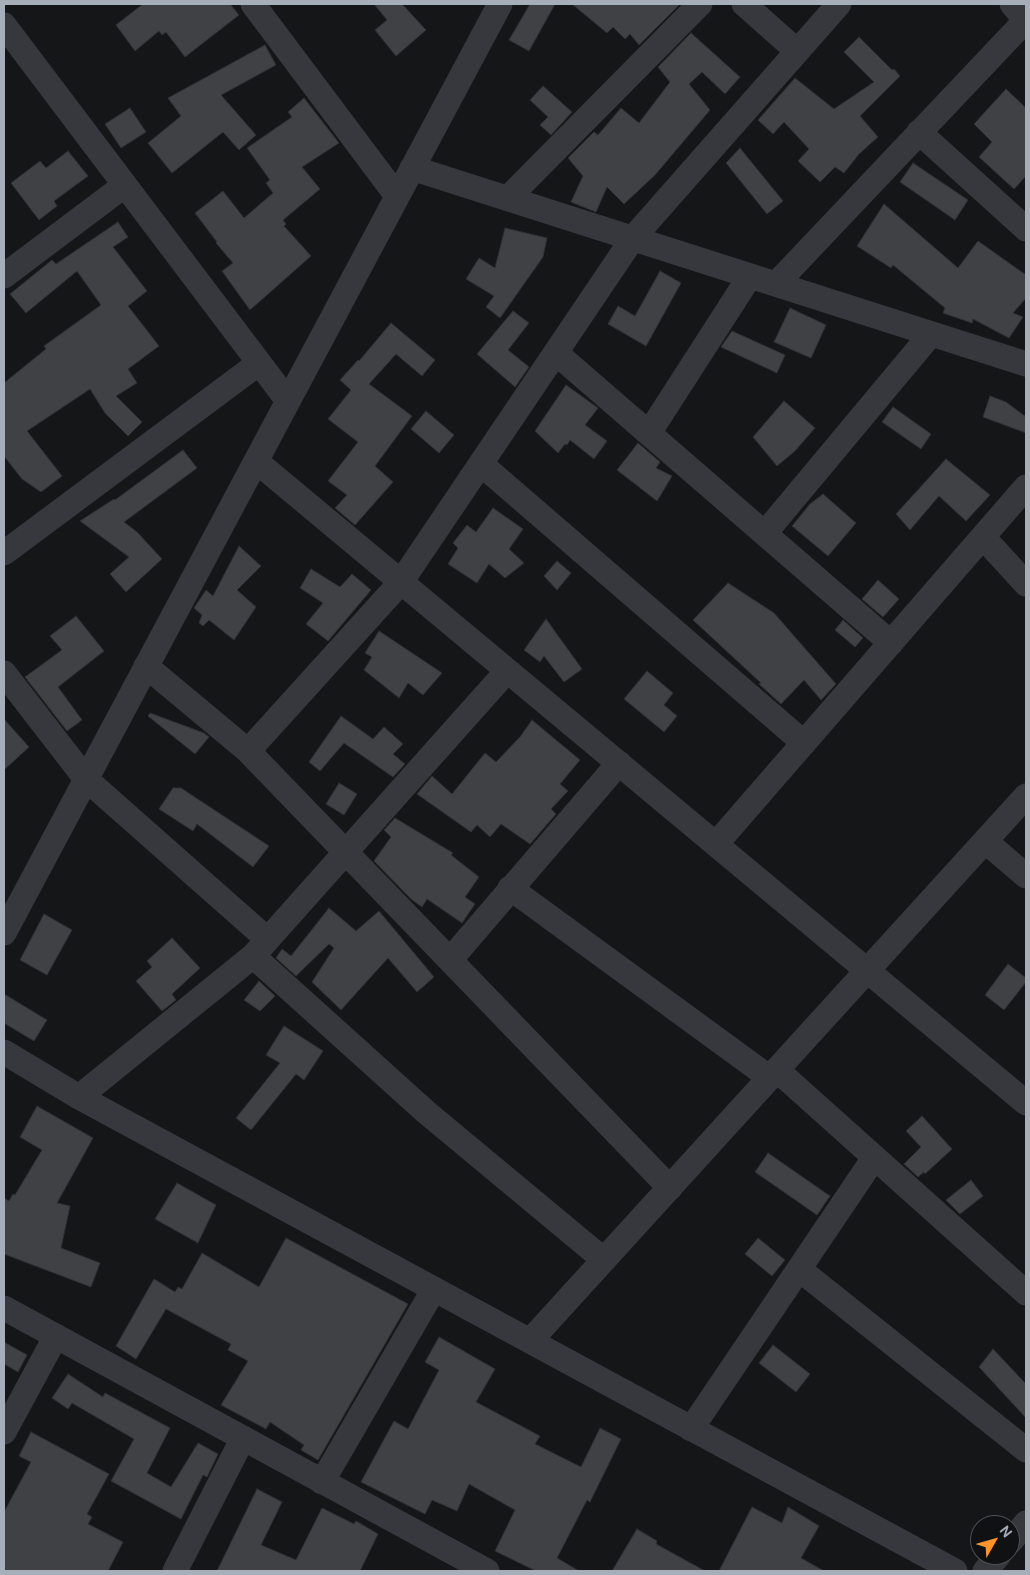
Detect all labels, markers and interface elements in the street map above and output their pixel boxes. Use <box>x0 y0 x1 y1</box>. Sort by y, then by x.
north arrow <box>970 1515 1020 1565</box>
text: N <box>996 1522 1016 1541</box>

